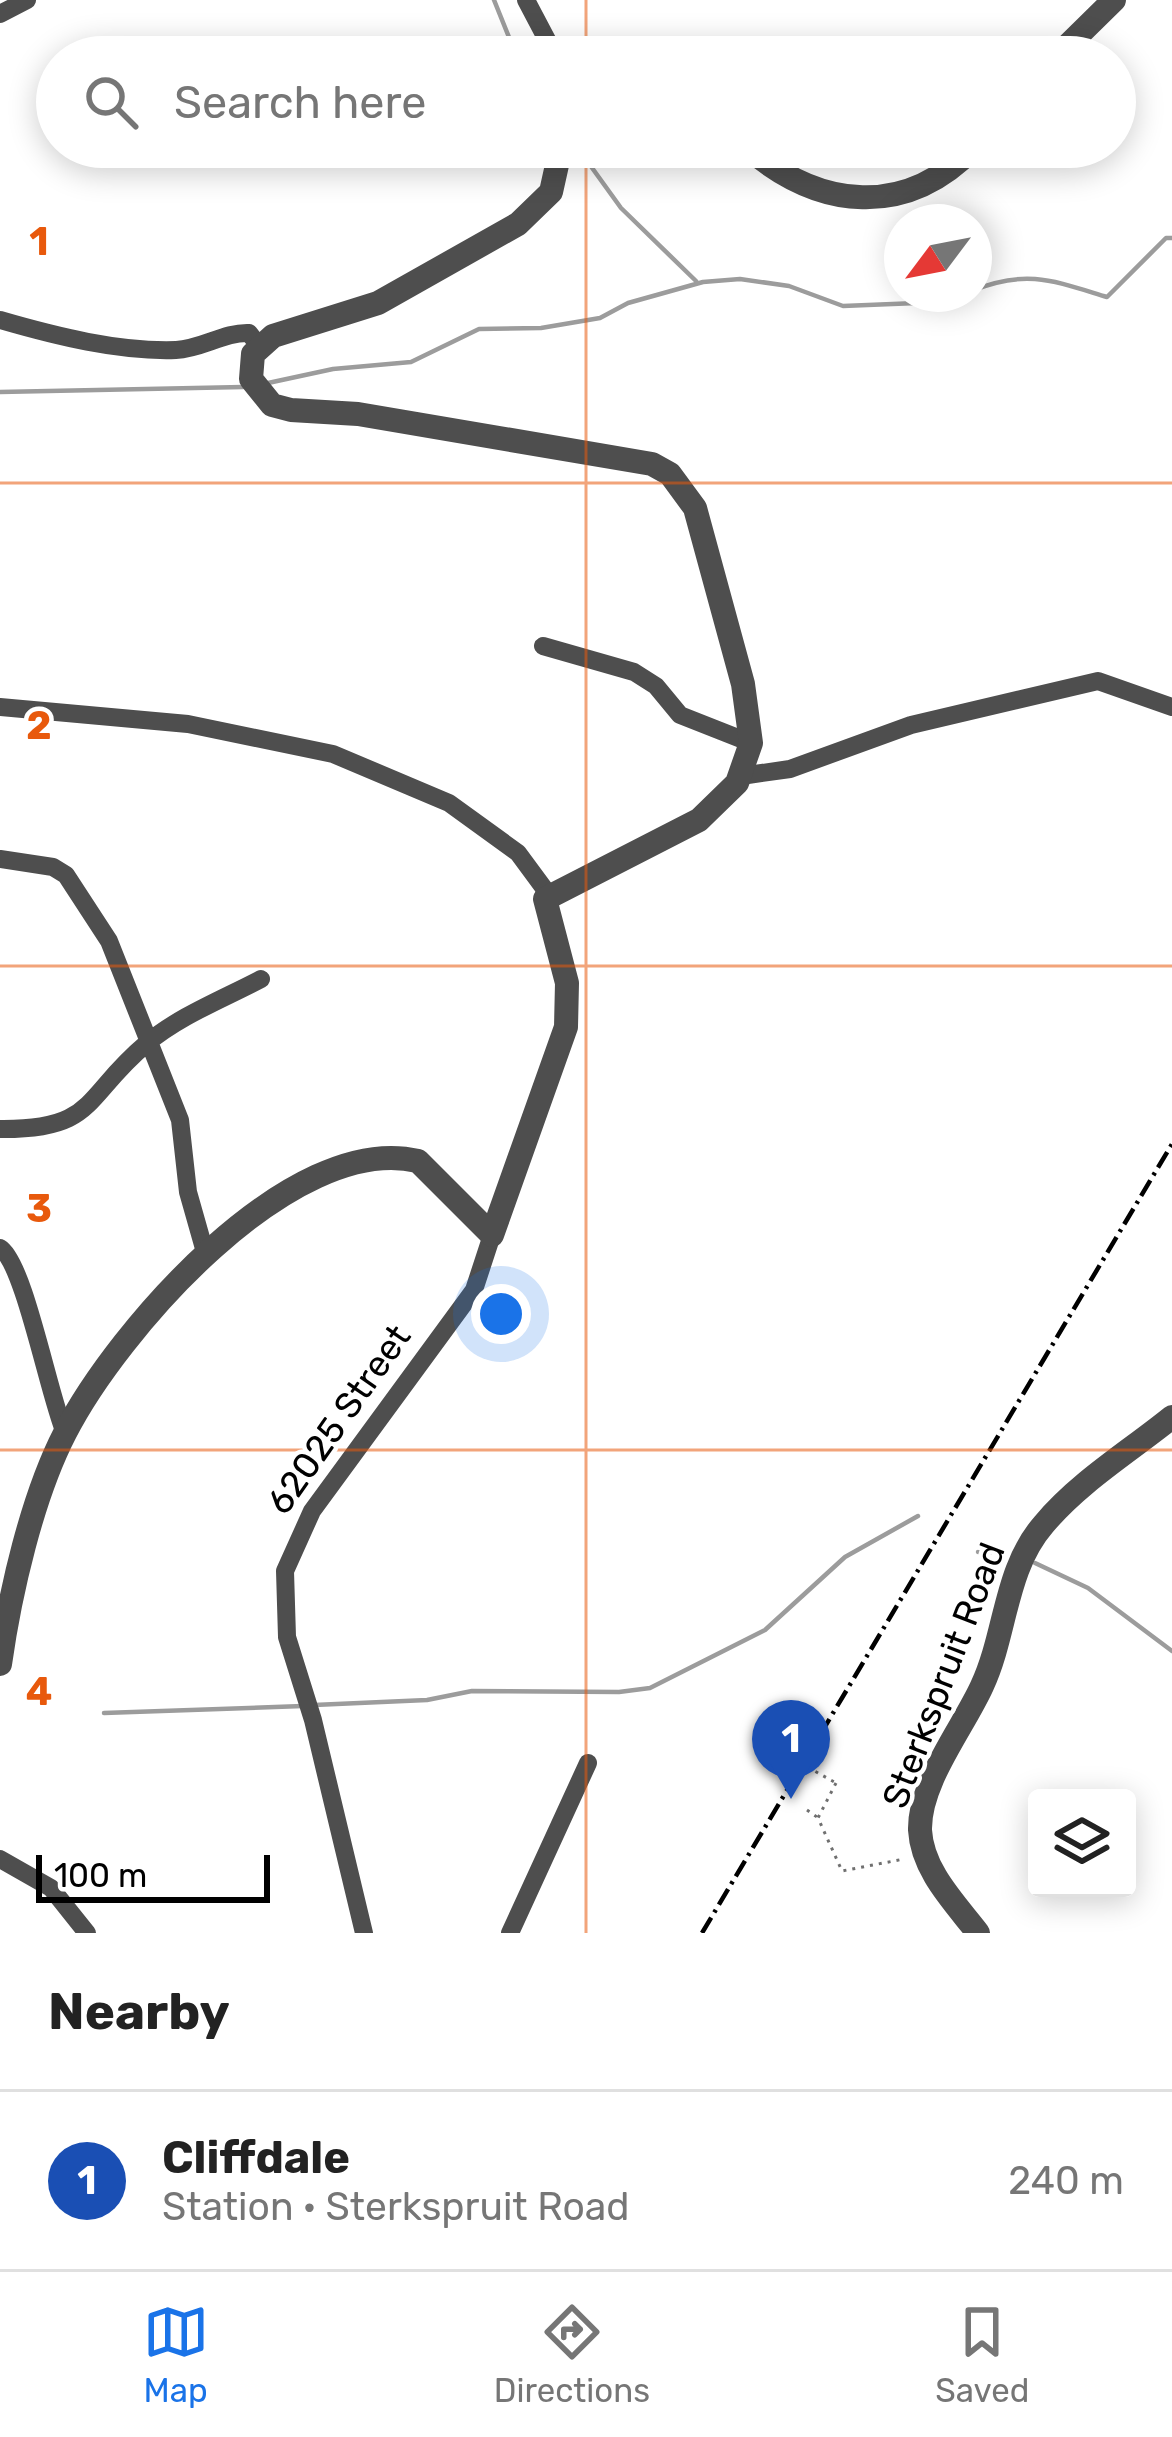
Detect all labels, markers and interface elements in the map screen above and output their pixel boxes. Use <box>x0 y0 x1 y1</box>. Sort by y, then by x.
search box <box>36 36 1136 168</box>
icon: search <box>78 69 144 135</box>
text: Search here <box>174 76 426 129</box>
north arrow <box>884 204 992 312</box>
text: 1 <box>29 219 49 265</box>
text: 2 <box>26 703 52 749</box>
text: 3 <box>26 1186 52 1232</box>
your location <box>471 1284 531 1344</box>
street label: 62025 Street <box>257 1316 419 1522</box>
street label: Sterkspruit Road <box>873 1536 1014 1814</box>
text: 4 <box>26 1669 52 1715</box>
pin: 1 <box>752 1700 830 1799</box>
map controls <box>1028 1789 1136 1897</box>
button: layers <box>1028 1789 1136 1897</box>
scale bar <box>36 1849 270 1902</box>
text: 100 m <box>54 1856 147 1895</box>
text: Nearby <box>48 1981 230 2042</box>
text: Cliffdale <box>162 2131 350 2184</box>
text: 1 <box>77 2158 97 2204</box>
text: 240 m <box>1008 2158 1124 2204</box>
text: Station · Sterkspruit Road <box>162 2184 630 2230</box>
tab: Map <box>143 2299 209 2410</box>
tab: Directions <box>494 2299 650 2410</box>
tab: Saved <box>935 2299 1029 2410</box>

